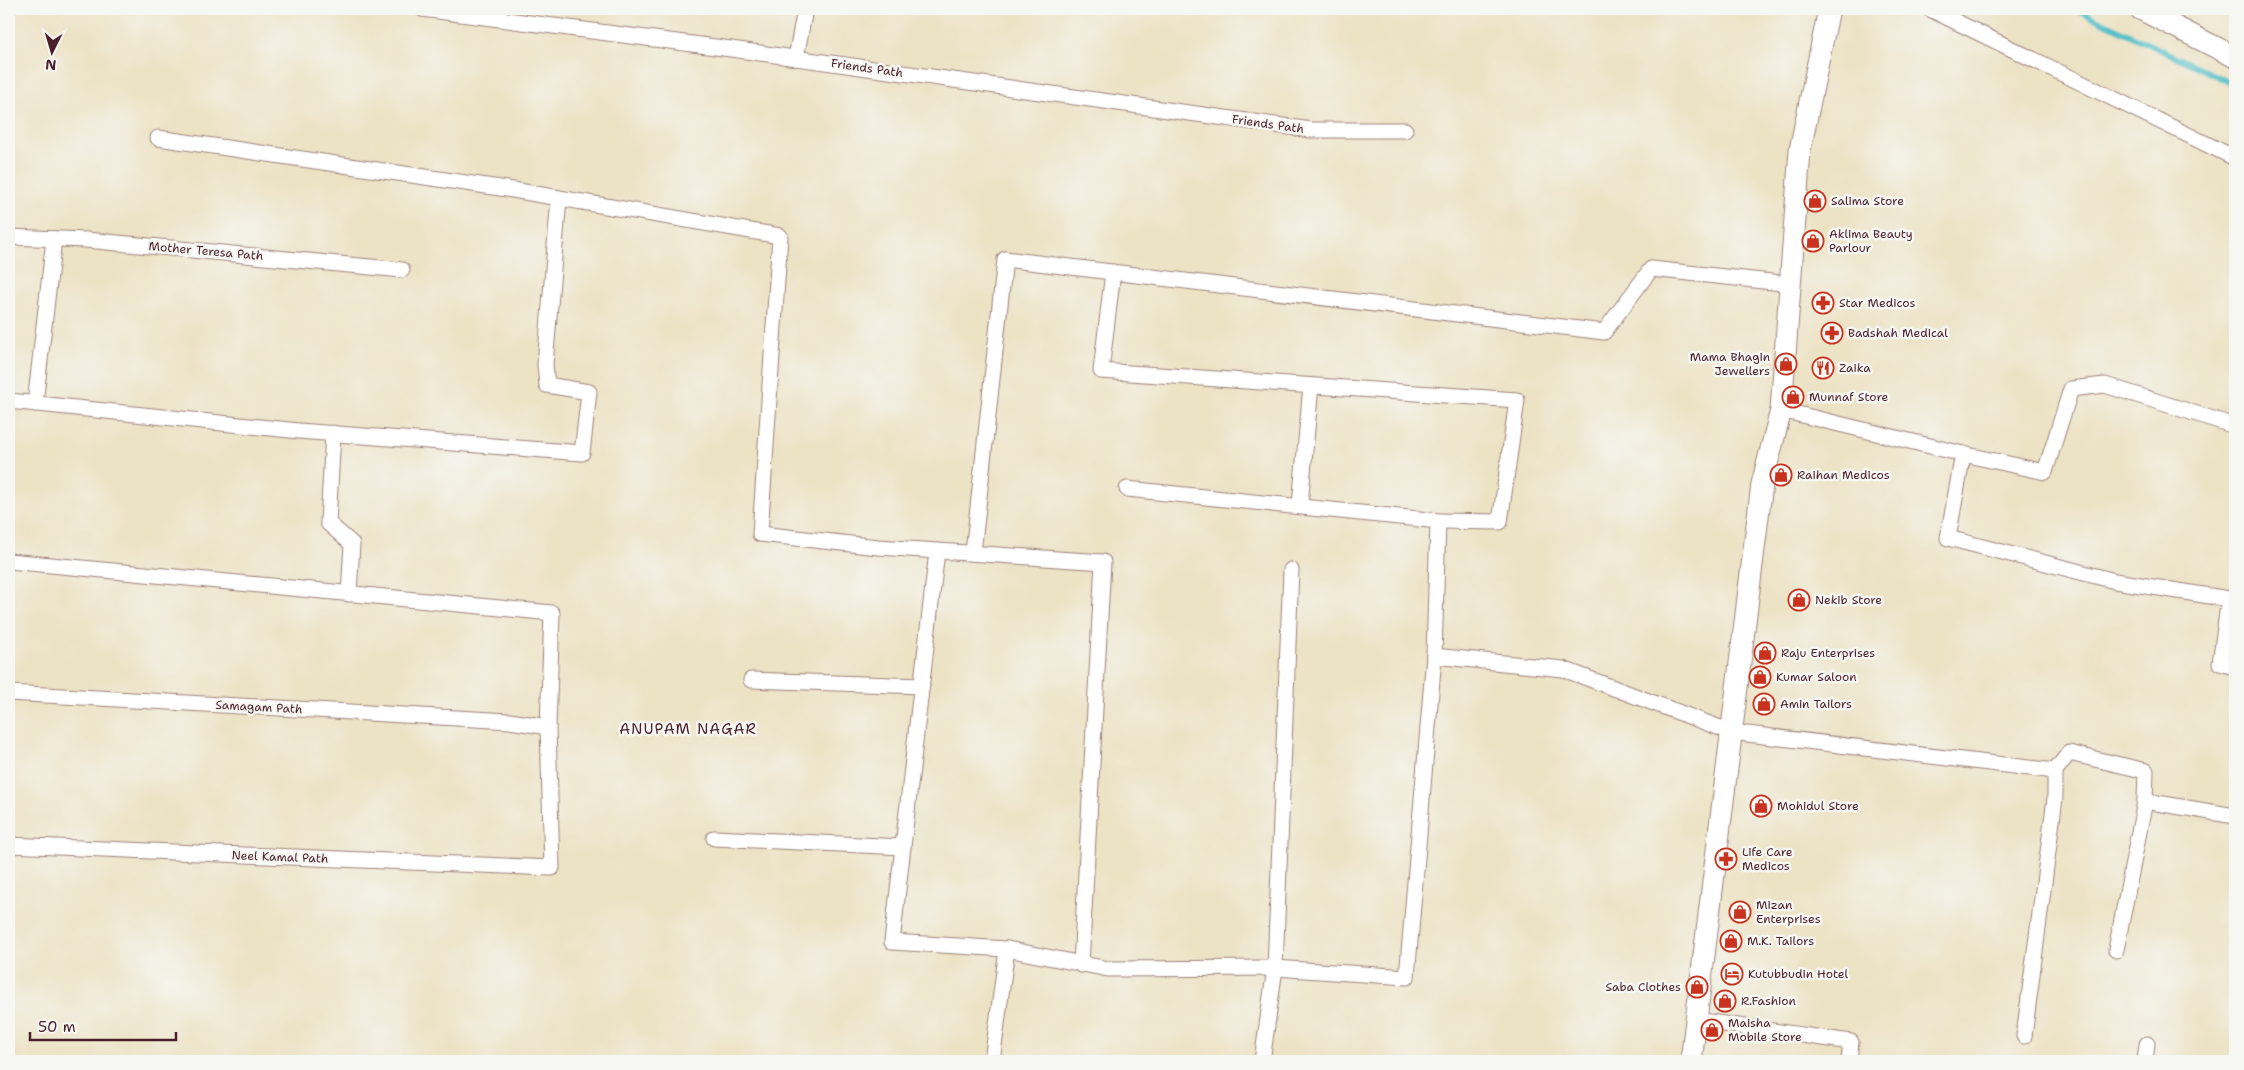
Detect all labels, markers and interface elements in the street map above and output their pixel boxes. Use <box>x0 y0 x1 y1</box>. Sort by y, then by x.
north arrow <box>28 28 78 78</box>
street label: Friends Path <box>830 55 904 81</box>
text: N <box>45 56 57 74</box>
street label: Friends Path <box>1231 111 1305 137</box>
shop icon: Salima Store <box>1803 189 1827 213</box>
place label: Salima Store <box>1831 193 1904 209</box>
place label: Aklima Beauty Parlour <box>1829 226 1913 256</box>
shop icon: Aklima Beauty Parlour <box>1801 229 1825 253</box>
street label: Mother Teresa Path <box>148 238 264 264</box>
pharmacy icon: Star Medicos <box>1811 291 1835 315</box>
place label: Star Medicos <box>1839 295 1915 311</box>
pharmacy icon: Badshah Medical <box>1820 321 1844 345</box>
place label: Badshah Medical <box>1848 325 1948 341</box>
place label: Mama Bhagin Jewellers <box>1690 349 1770 379</box>
shop icon: Mama Bhagin Jewellers <box>1774 352 1798 376</box>
restaurant icon: Zaika <box>1811 356 1835 380</box>
place label: Zaika <box>1839 360 1871 376</box>
shop icon: Munnaf Store <box>1781 385 1805 409</box>
place label: Munnaf Store <box>1809 389 1888 405</box>
shop icon: Raihan Medicos <box>1769 463 1793 487</box>
place label: Raihan Medicos <box>1797 467 1890 483</box>
shop icon: Nekib Store <box>1787 588 1811 612</box>
place label: Nekib Store <box>1815 592 1882 608</box>
shop icon: Raju Enterprises <box>1753 641 1777 665</box>
place label: Raju Enterprises <box>1781 645 1875 661</box>
shop icon: Kumar Saloon <box>1748 665 1772 689</box>
place label: Kumar Saloon <box>1776 669 1857 685</box>
shop icon: Amin Tailors <box>1752 692 1776 716</box>
place label: Amin Tailors <box>1780 696 1852 712</box>
street label: Samagam Path <box>215 697 303 717</box>
district label: ANUPAM NAGAR <box>619 719 757 739</box>
shop icon: Mohidul Store <box>1749 794 1773 818</box>
place label: Mohidul Store <box>1777 798 1859 814</box>
place label: Life Care Medicos <box>1742 844 1793 874</box>
street label: Neel Kamal Path <box>231 847 329 867</box>
pharmacy icon: Life Care Medicos <box>1714 847 1738 871</box>
place label: Mizan Enterprises <box>1756 897 1821 927</box>
shop icon: Mizan Enterprises <box>1728 900 1752 924</box>
shop icon: M.K. Tailors <box>1719 929 1743 953</box>
place label: M.K. Tailors <box>1747 933 1814 949</box>
hotel icon: Kutubbudin Hotel <box>1720 962 1744 986</box>
place label: Kutubbudin Hotel <box>1748 966 1849 982</box>
shop icon: Saba Clothes <box>1685 975 1709 999</box>
place label: Saba Clothes <box>1606 979 1681 995</box>
shop icon: R.Fashion <box>1713 989 1737 1013</box>
place label: R.Fashion <box>1741 993 1796 1009</box>
scale bar <box>30 1010 176 1042</box>
place label: Maisha Mobile Store <box>1728 1015 1802 1045</box>
text: 50 m <box>38 1017 76 1037</box>
shop icon: Maisha Mobile Store <box>1700 1018 1724 1042</box>

